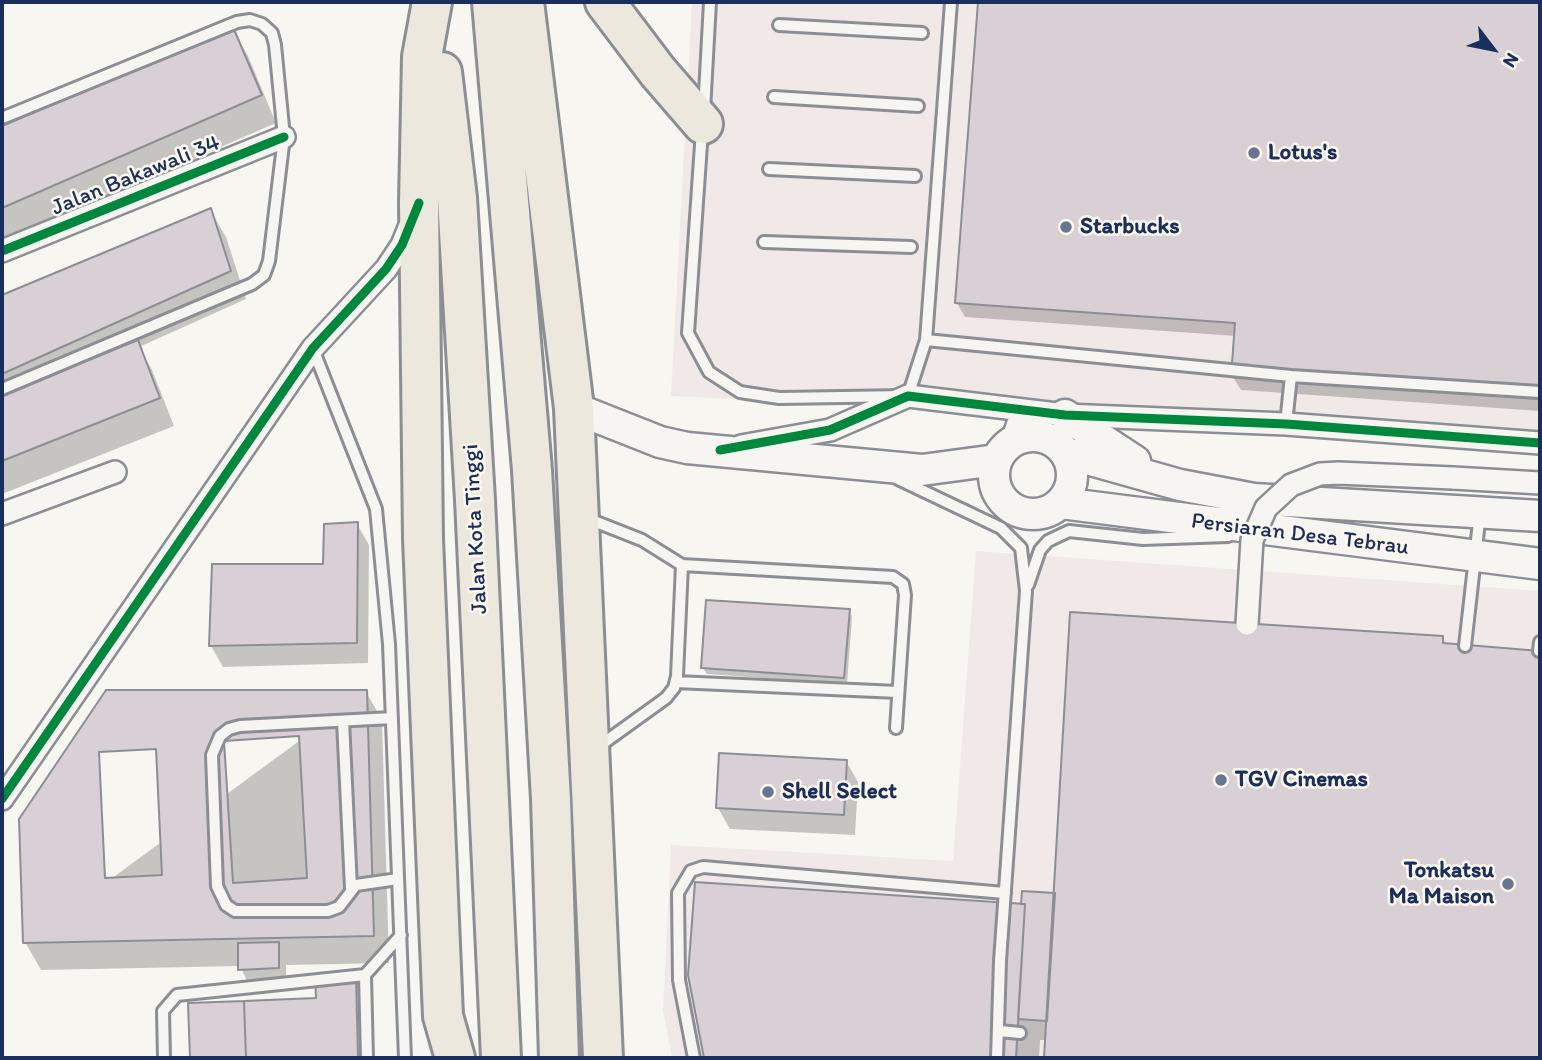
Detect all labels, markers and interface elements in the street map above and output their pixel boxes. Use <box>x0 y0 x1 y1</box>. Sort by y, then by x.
north arrow <box>1458 14 1528 84</box>
text: N <box>1498 49 1524 72</box>
street label: Jalan Bakawali 34 <box>48 130 224 222</box>
place label: Lotus's <box>1268 139 1337 167</box>
marker: Lotus's <box>1246 145 1262 161</box>
place label: Starbucks <box>1080 213 1180 241</box>
marker: Starbucks <box>1058 219 1074 235</box>
street label: Jalan Kota Tinggi <box>458 443 494 615</box>
street label: Persiaran Desa Tebrau <box>1190 508 1410 562</box>
place label: TGV Cinemas <box>1235 766 1368 794</box>
marker: TGV Cinemas <box>1213 772 1229 788</box>
place label: Shell Select <box>782 778 897 806</box>
marker: Shell Select <box>760 784 776 800</box>
place label: Tonkatsu Ma Maison <box>1389 857 1494 911</box>
marker: Tonkatsu Ma Maison <box>1500 876 1516 892</box>

